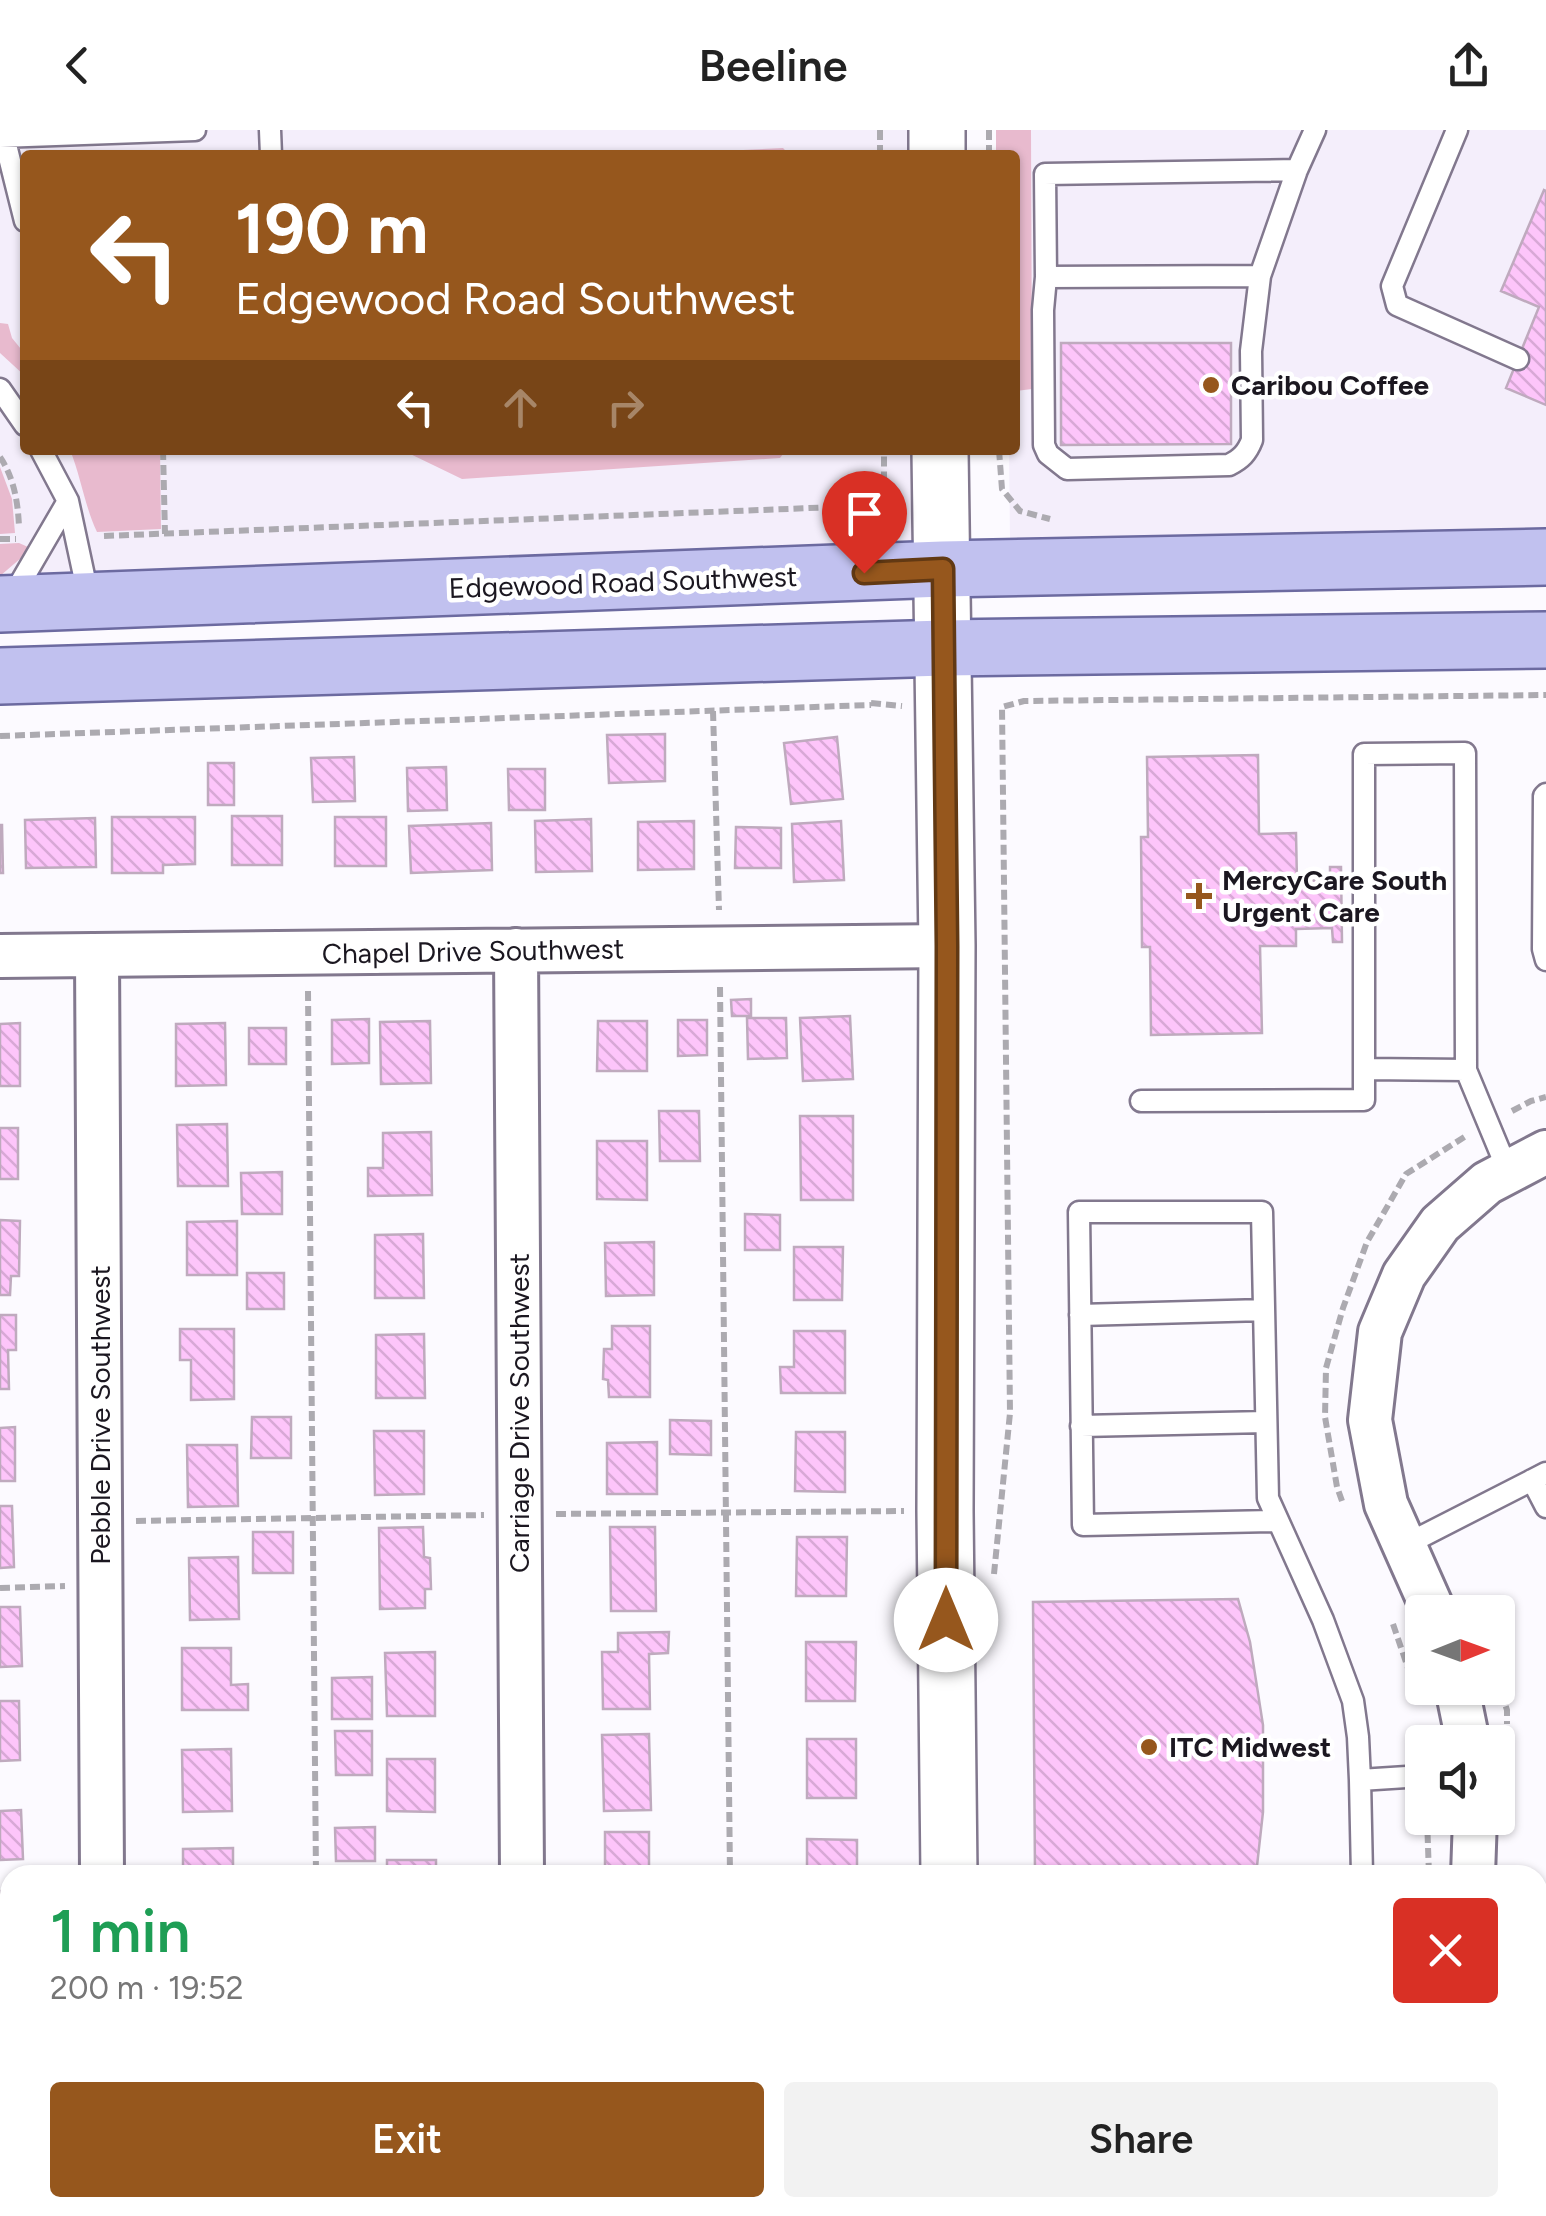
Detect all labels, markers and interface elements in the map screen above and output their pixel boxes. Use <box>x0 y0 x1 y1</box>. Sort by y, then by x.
icon: back <box>50 38 105 93</box>
text: Beeline <box>698 38 848 92</box>
icon: share <box>1441 38 1496 93</box>
text: 190 m <box>235 186 428 271</box>
icon: left <box>70 190 200 320</box>
text: Edgewood Road Southwest <box>235 271 795 325</box>
place label: Caribou Coffee <box>1231 368 1429 402</box>
marker: Caribou Coffee <box>1200 374 1222 396</box>
icon: left <box>388 380 443 435</box>
icon: ahead <box>493 380 548 435</box>
icon: right <box>598 380 653 435</box>
pin <box>822 471 907 574</box>
icon: arrive <box>837 486 892 541</box>
street label: Edgewood Road Southwest <box>448 559 798 605</box>
place label: MercyCare South Urgent Care <box>1222 863 1447 929</box>
marker: MercyCare South Urgent Care <box>1186 883 1212 909</box>
street label: Chapel Drive Southwest <box>322 931 624 971</box>
street label: Carriage Drive Southwest <box>502 1253 536 1573</box>
street label: Pebble Drive Southwest <box>83 1265 117 1565</box>
position arrow <box>894 1568 998 1672</box>
north arrow <box>1405 1595 1515 1705</box>
map controls <box>1405 1595 1515 1835</box>
button: sound <box>1405 1725 1515 1835</box>
place label: ITC Midwest <box>1169 1730 1331 1764</box>
marker: ITC Midwest <box>1138 1736 1160 1758</box>
text: 1 min <box>50 1895 190 1967</box>
button: close <box>1393 1898 1498 2003</box>
text: 200 m · 19:52 <box>50 1969 244 2007</box>
button: Exit <box>50 2082 764 2197</box>
button: Share <box>784 2082 1498 2197</box>

